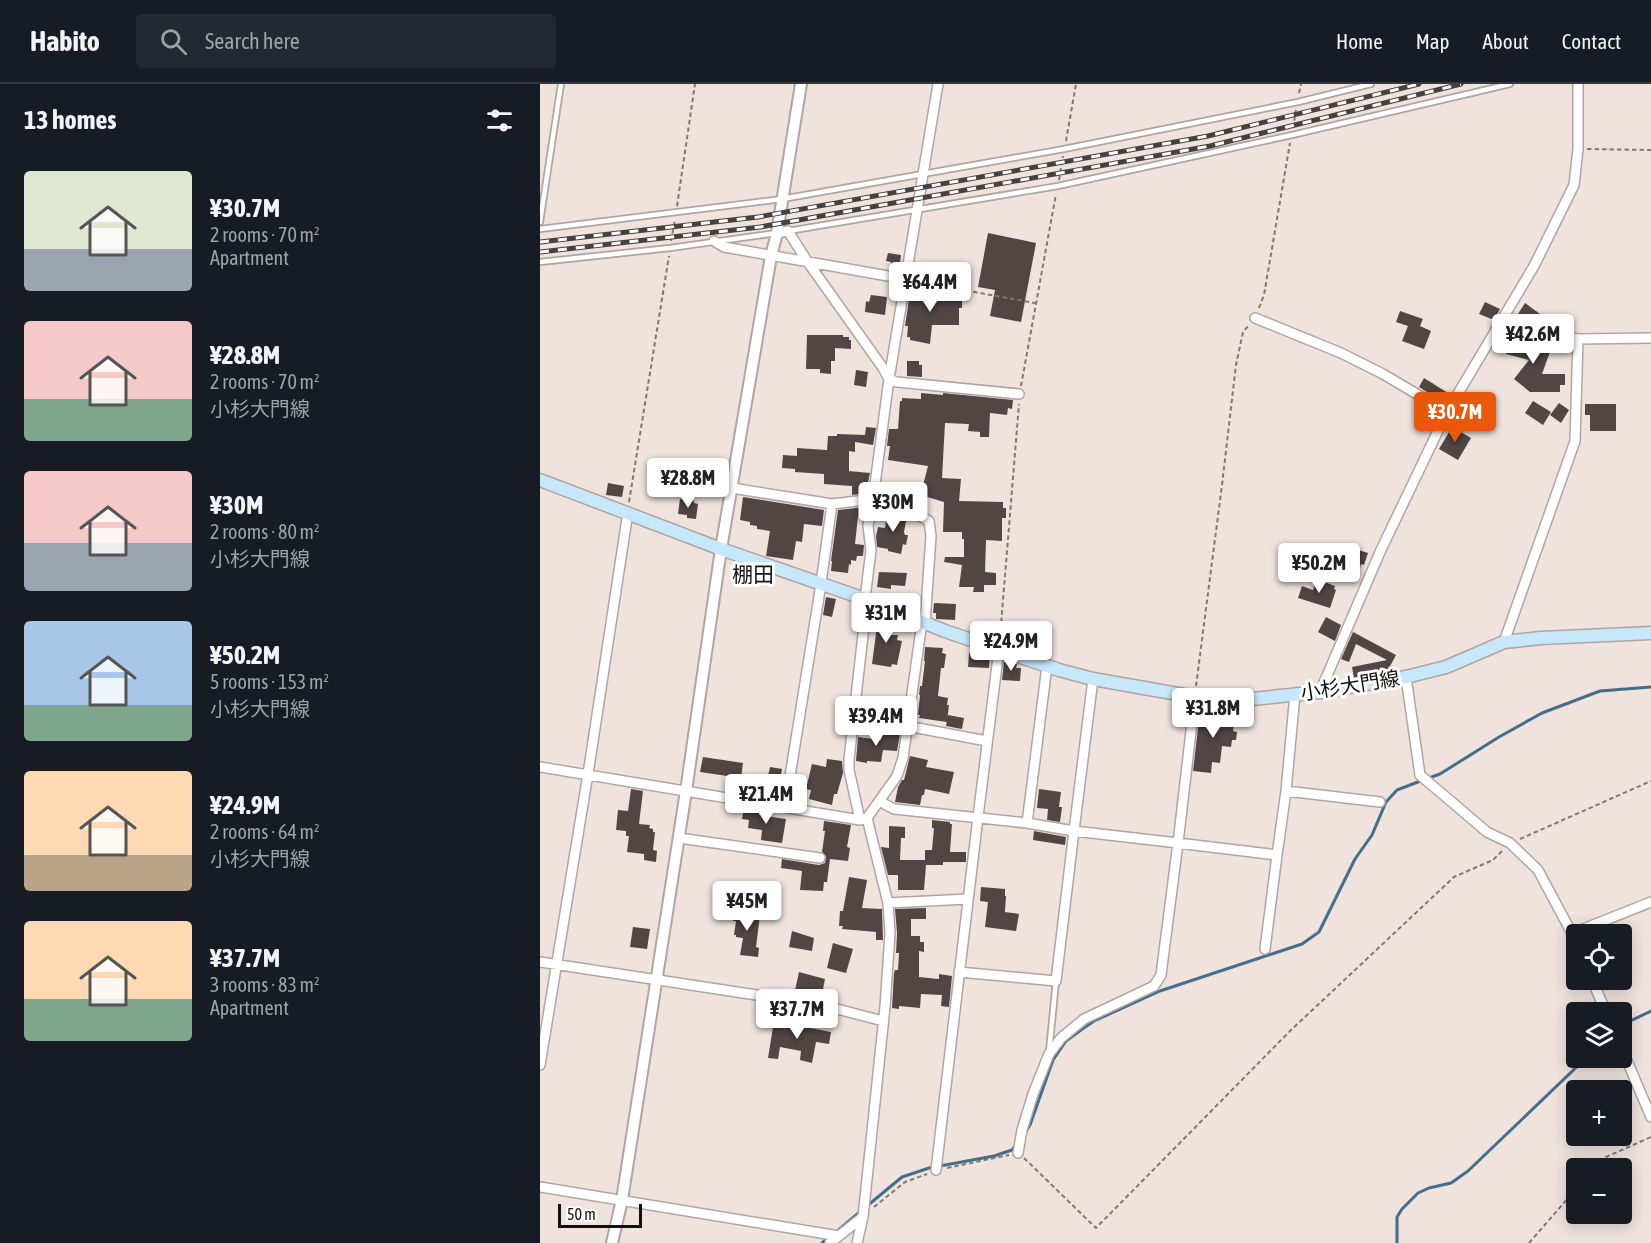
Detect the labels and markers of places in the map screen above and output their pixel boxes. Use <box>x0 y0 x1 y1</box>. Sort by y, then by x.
pin: ¥64.4M <box>881 262 979 313</box>
pin: ¥42.6M <box>1484 314 1582 365</box>
pin: ¥30.7M <box>1406 392 1504 443</box>
pin: ¥28.8M <box>639 458 737 509</box>
pin: ¥30M <box>857 482 929 533</box>
pin: ¥50.2M <box>1270 543 1368 594</box>
pin: ¥31M <box>850 593 922 644</box>
pin: ¥24.9M <box>962 621 1060 672</box>
pin: ¥31.8M <box>1164 688 1262 739</box>
pin: ¥39.4M <box>827 696 925 747</box>
pin: ¥21.4M <box>717 774 815 825</box>
pin: ¥45M <box>711 881 783 932</box>
pin: ¥37.7M <box>748 989 846 1040</box>

